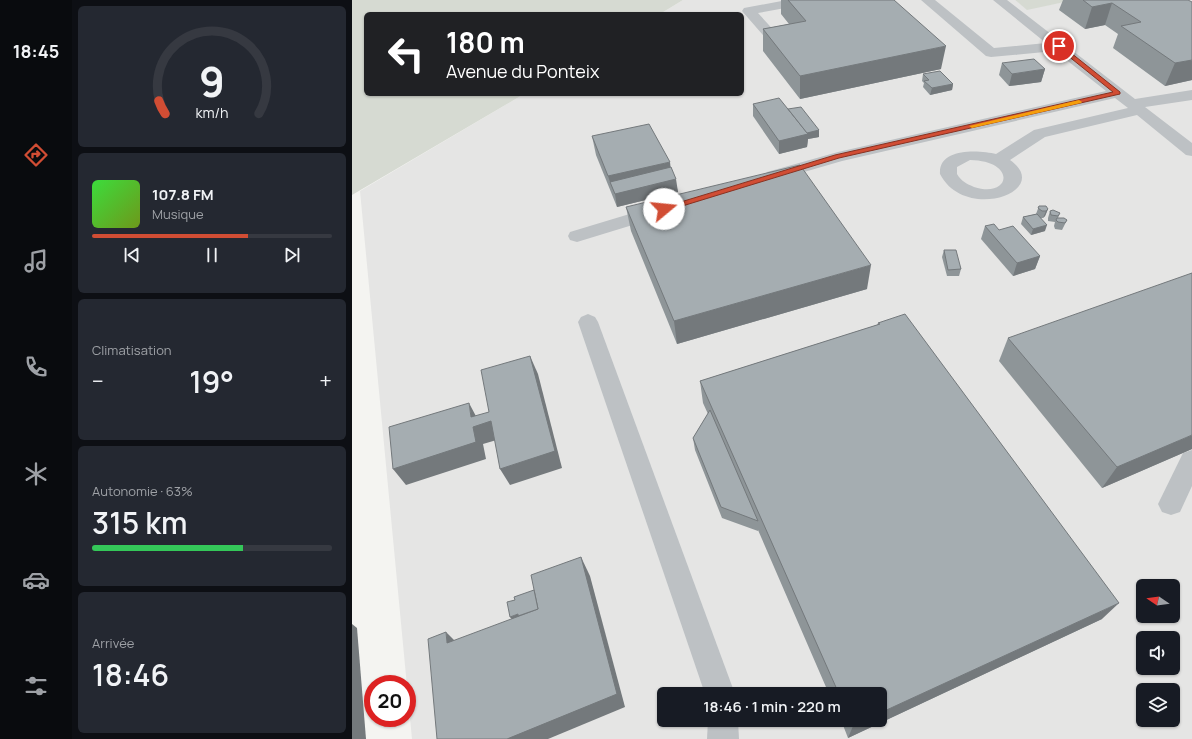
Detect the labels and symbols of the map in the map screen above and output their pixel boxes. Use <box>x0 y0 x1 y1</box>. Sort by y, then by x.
pin <box>1042 29 1076 63</box>
position arrow <box>643 188 685 230</box>
north arrow <box>1136 579 1180 623</box>
speed limit sign: 20 <box>364 675 416 727</box>

